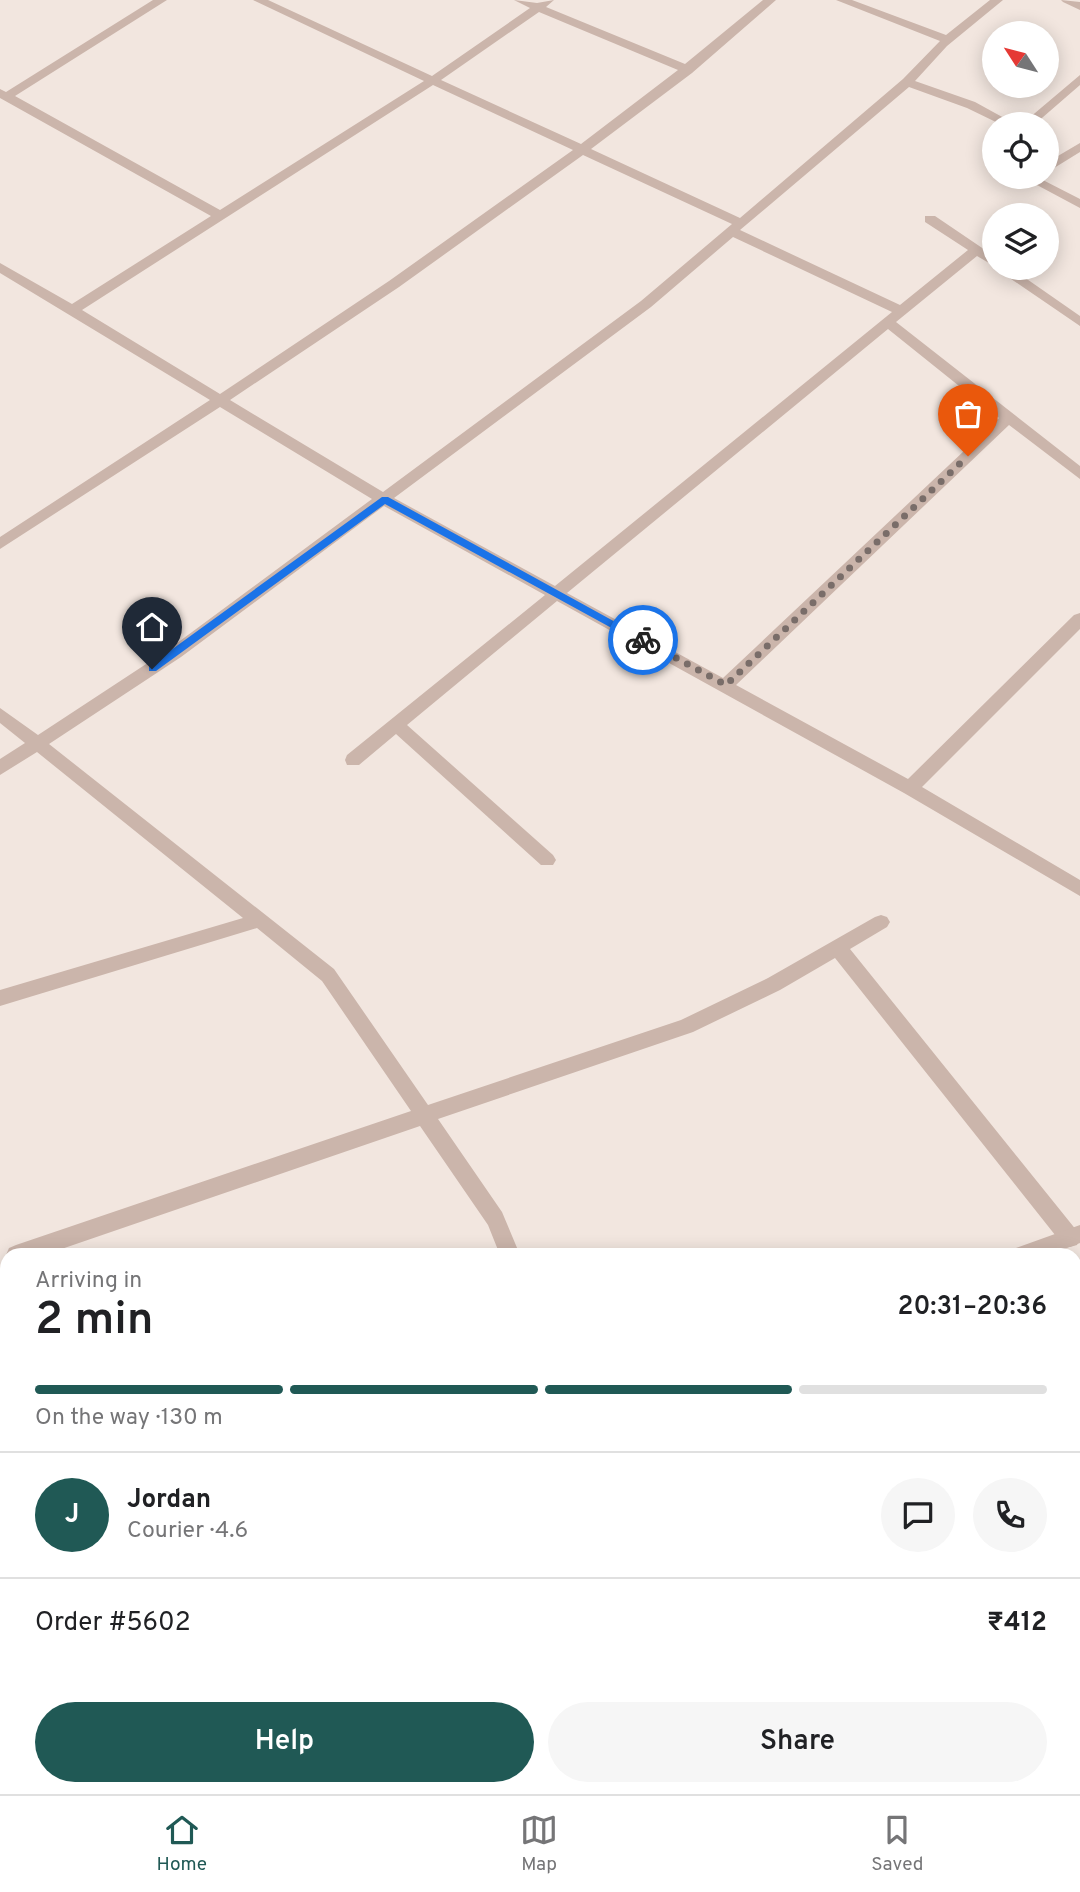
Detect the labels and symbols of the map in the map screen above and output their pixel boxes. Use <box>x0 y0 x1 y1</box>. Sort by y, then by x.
north arrow <box>982 21 1059 98</box>
pin <box>938 384 998 456</box>
pin <box>122 597 182 669</box>
courier <box>608 605 678 675</box>

